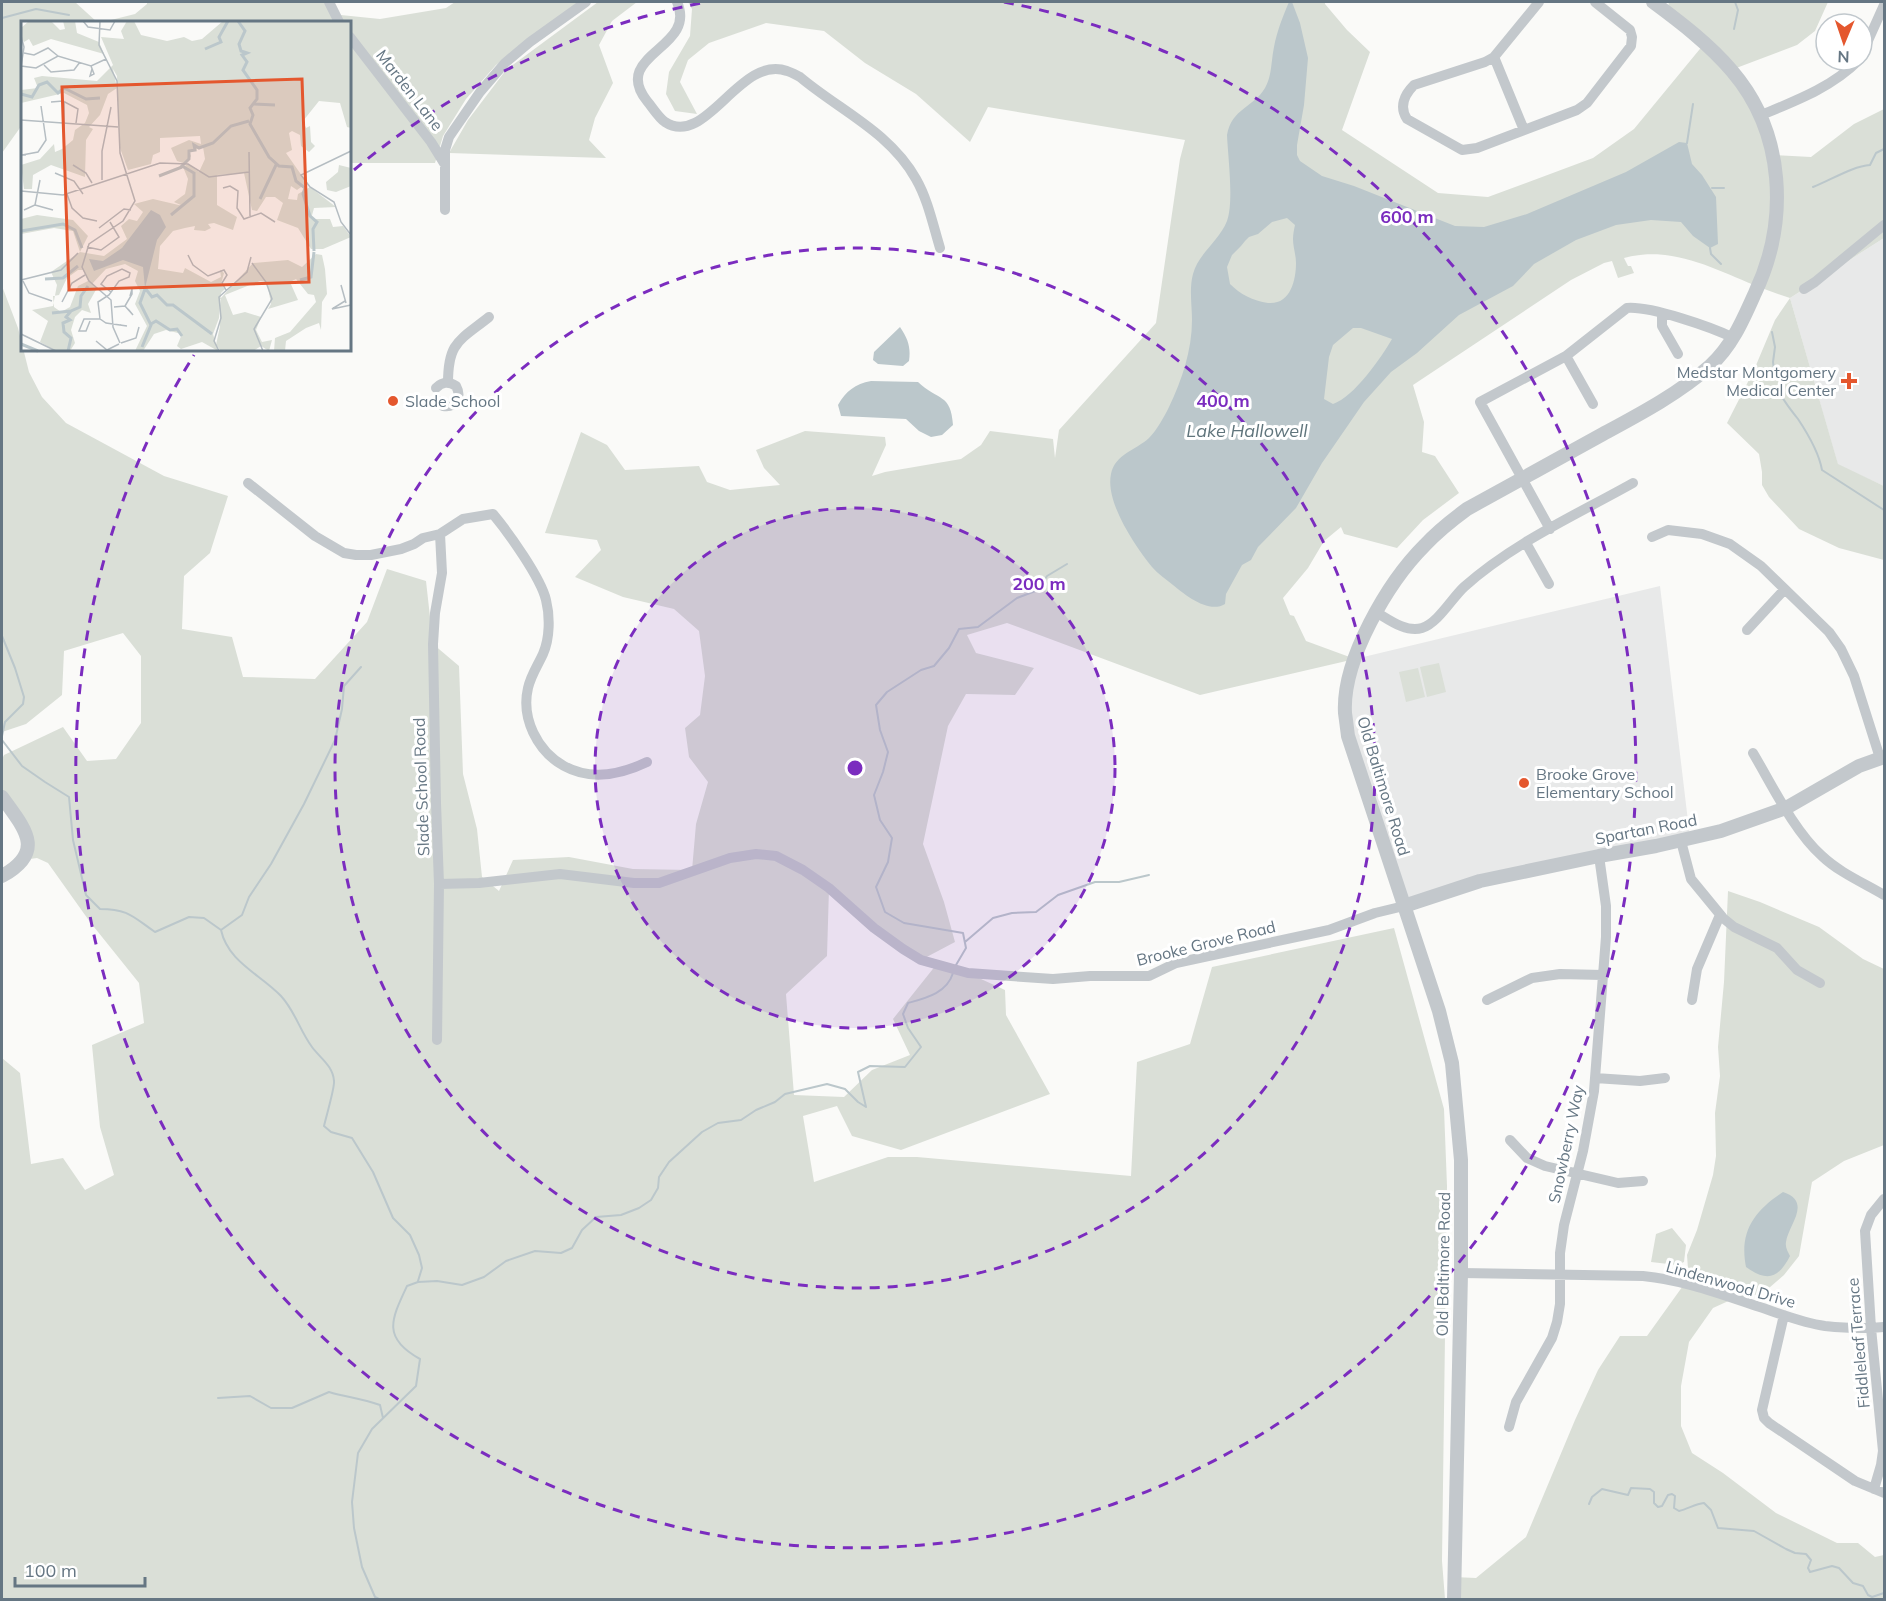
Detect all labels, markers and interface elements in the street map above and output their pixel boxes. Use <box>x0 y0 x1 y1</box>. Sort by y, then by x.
north arrow <box>1814 12 1874 72</box>
inset map <box>21 21 351 351</box>
street label: Marden Lane <box>372 46 448 134</box>
text: N <box>1837 47 1850 67</box>
text: 600 m <box>1380 205 1434 228</box>
place label: Medstar Montgomery Medical Center <box>1677 362 1837 400</box>
marker: Medstar Montgomery Medical Center <box>1840 372 1858 390</box>
text: 400 m <box>1196 389 1250 412</box>
place label: Slade School <box>405 391 500 411</box>
marker: Slade School <box>386 394 400 408</box>
water label: Lake Hallowell <box>1186 419 1308 442</box>
text: 200 m <box>1012 572 1066 595</box>
street label: Old Baltimore Road <box>1353 714 1415 858</box>
street label: Slade School Road <box>409 717 433 857</box>
centre of rings <box>845 758 865 778</box>
place label: Brooke Grove Elementary School <box>1536 764 1674 802</box>
marker: Brooke Grove Elementary School <box>1517 776 1531 790</box>
street label: Spartan Road <box>1593 809 1699 849</box>
street label: Brooke Grove Road <box>1134 916 1278 970</box>
street label: Snowberry Way <box>1544 1083 1588 1205</box>
street label: Old Baltimore Road <box>1432 1192 1454 1336</box>
street label: Lindenwood Drive <box>1664 1256 1798 1312</box>
street label: Fiddleleaf Terrace <box>1842 1277 1874 1409</box>
scale bar <box>15 1550 146 1588</box>
text: 100 m <box>24 1559 77 1582</box>

